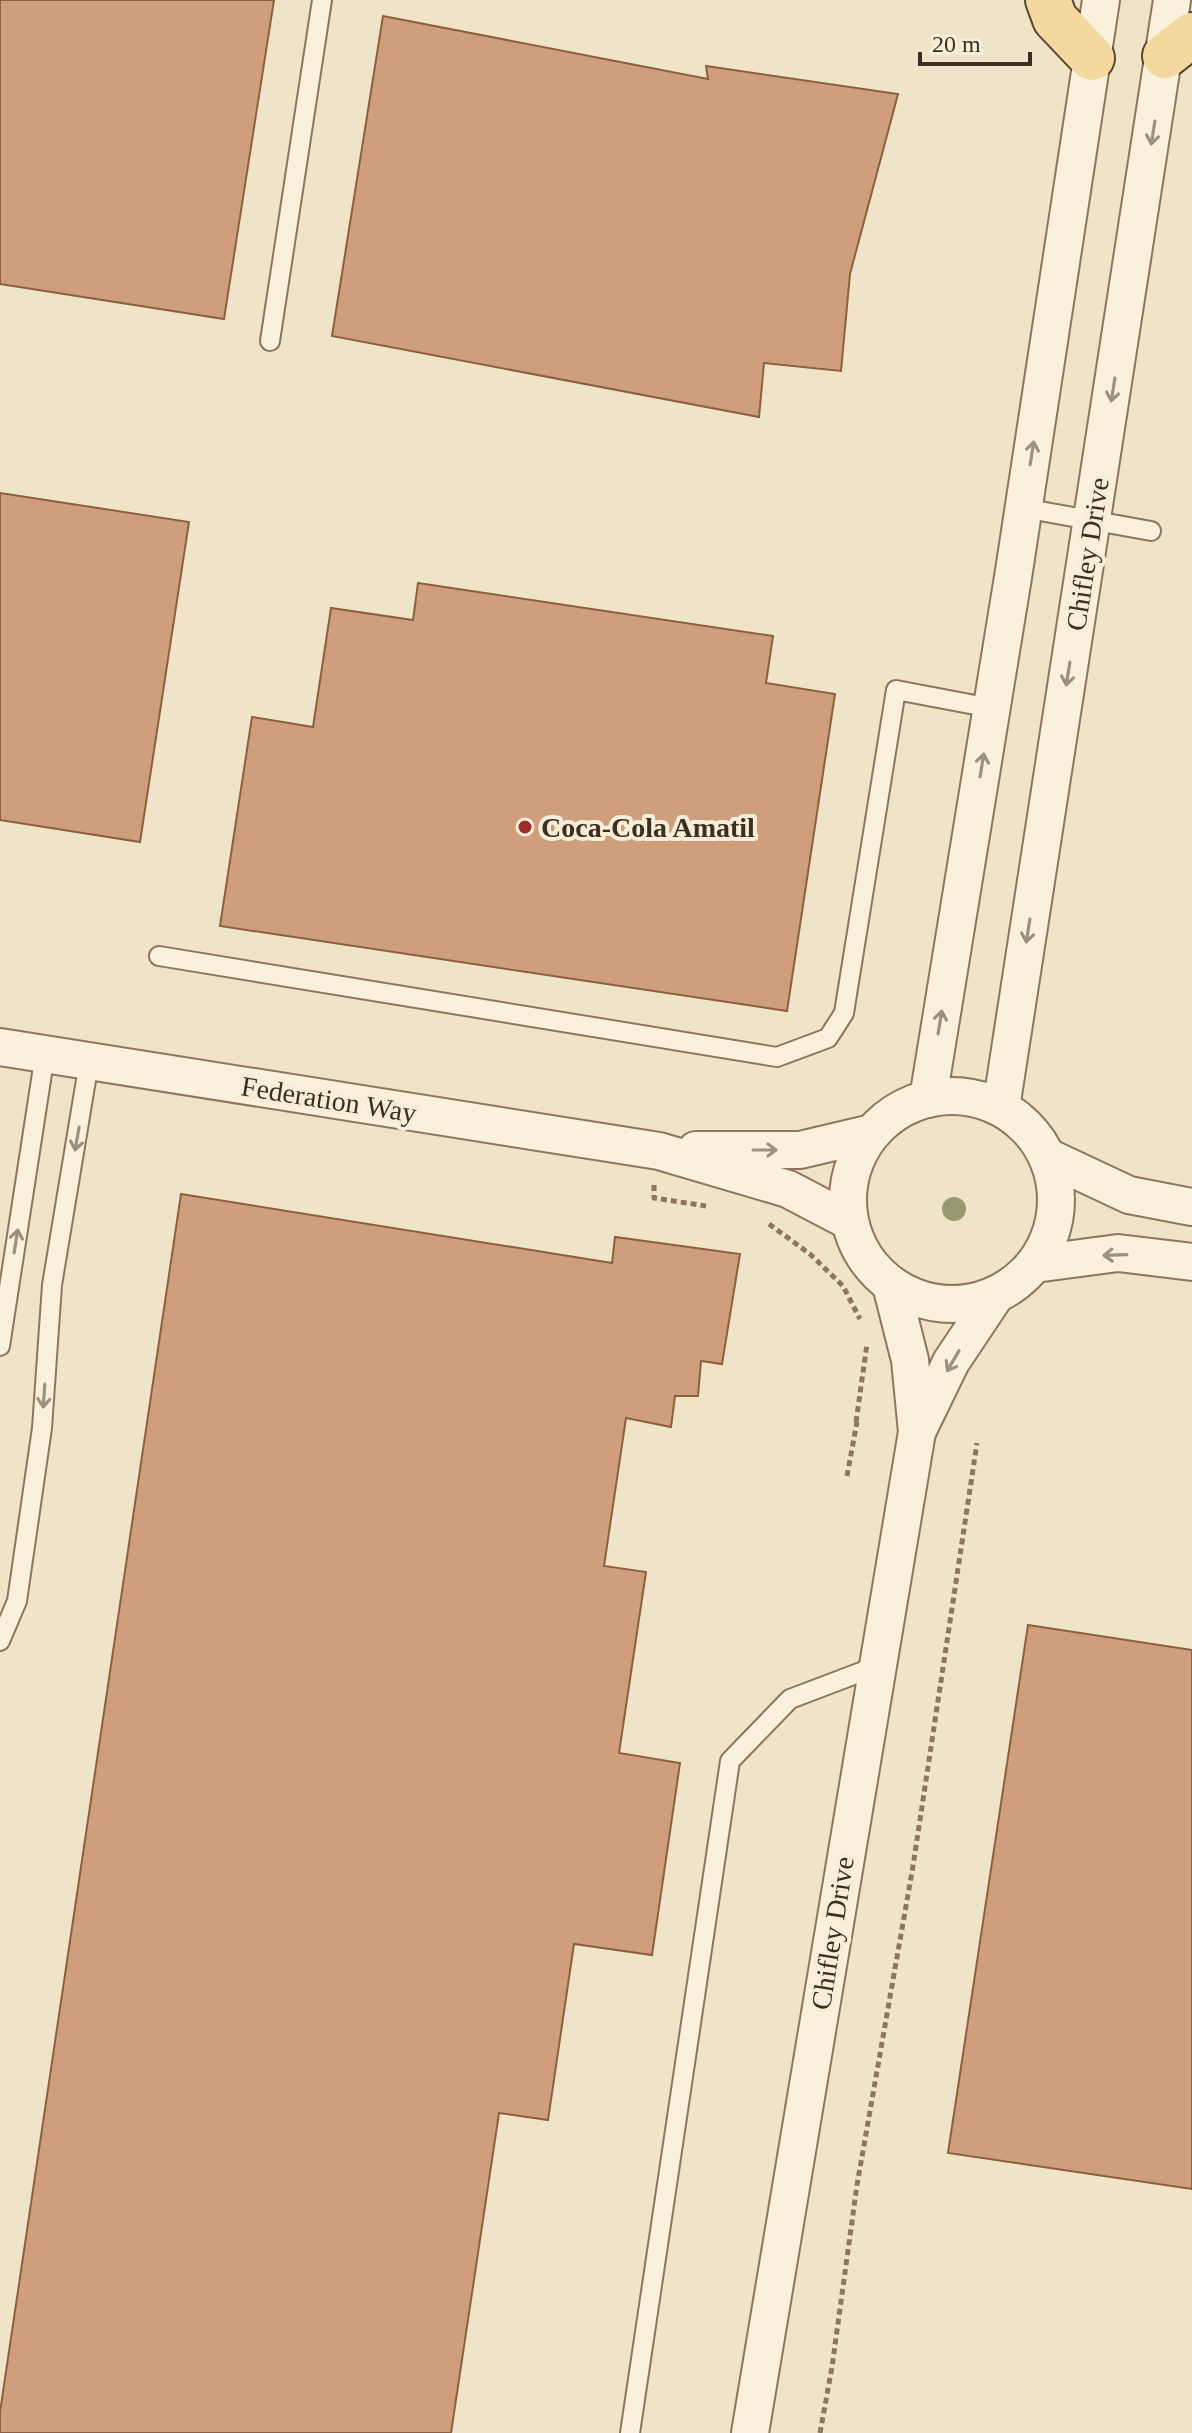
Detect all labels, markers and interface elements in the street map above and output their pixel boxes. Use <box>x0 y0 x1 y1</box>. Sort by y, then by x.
scale bar <box>920 16 1030 66</box>
text: 20 m <box>932 31 981 57</box>
one-way arrow <box>1145 120 1160 145</box>
one-way arrow <box>1105 377 1120 402</box>
one-way arrow <box>1025 441 1040 466</box>
street label: Chifley Drive <box>1060 475 1115 633</box>
one-way arrow <box>1060 661 1075 687</box>
one-way arrow <box>975 753 990 778</box>
place label: Coca-Cola Amatil <box>541 812 755 843</box>
marker: Coca-Cola Amatil <box>516 818 534 836</box>
one-way arrow <box>1020 918 1035 943</box>
one-way arrow <box>934 1009 949 1035</box>
street label: Federation Way <box>239 1070 419 1129</box>
one-way arrow <box>68 1125 83 1151</box>
one-way arrow <box>751 1142 778 1158</box>
one-way arrow <box>9 1229 24 1254</box>
one-way arrow <box>1102 1247 1128 1262</box>
one-way arrow <box>945 1349 961 1372</box>
one-way arrow <box>36 1382 51 1409</box>
street label: Chifley Drive <box>805 1854 860 2012</box>

